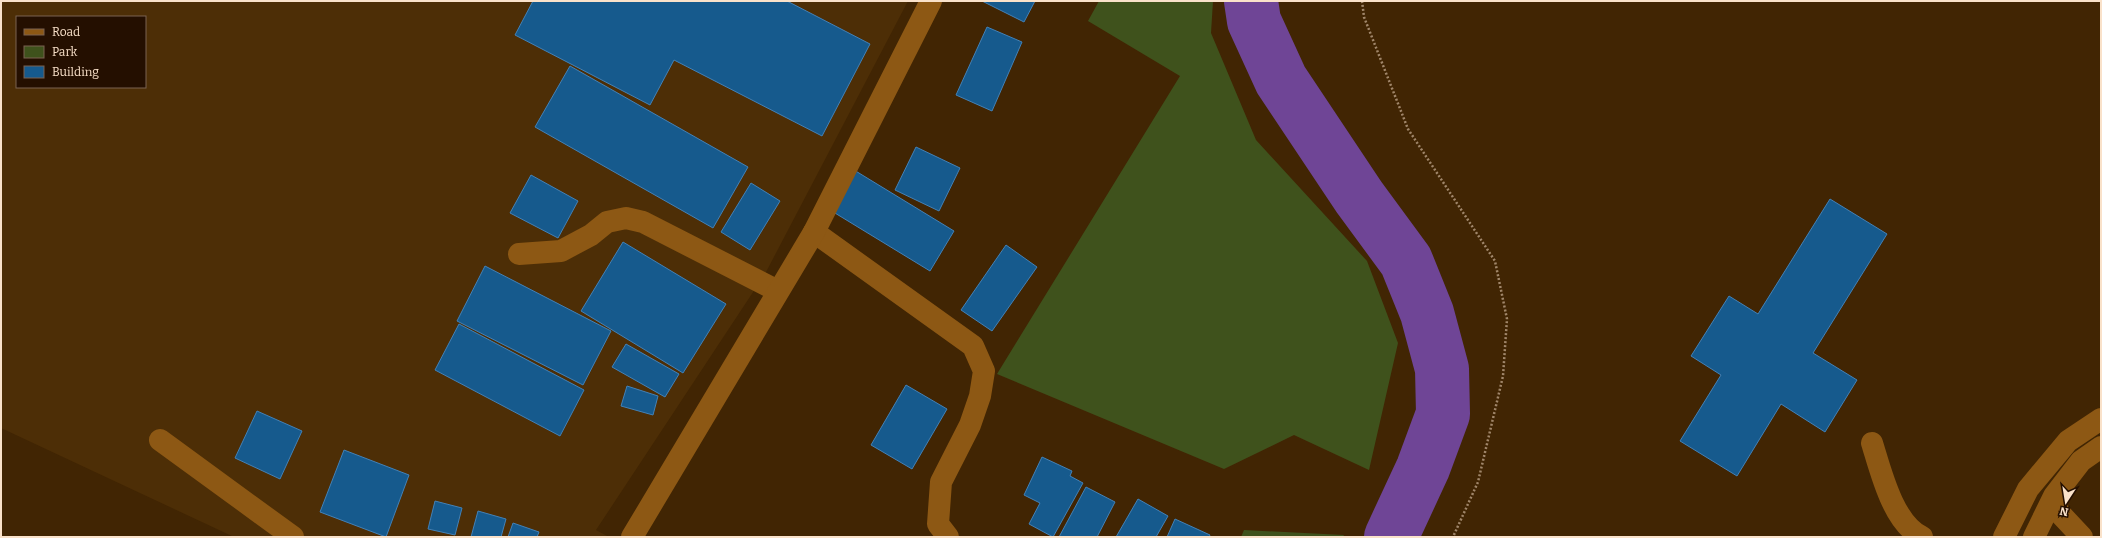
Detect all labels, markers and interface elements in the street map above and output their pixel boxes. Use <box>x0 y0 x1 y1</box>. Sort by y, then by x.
legend <box>16 16 146 88</box>
text: Road <box>52 25 80 39</box>
text: Park <box>52 45 78 59</box>
text: Building <box>52 65 99 79</box>
north arrow <box>2046 482 2086 522</box>
text: N <box>2058 504 2070 519</box>

